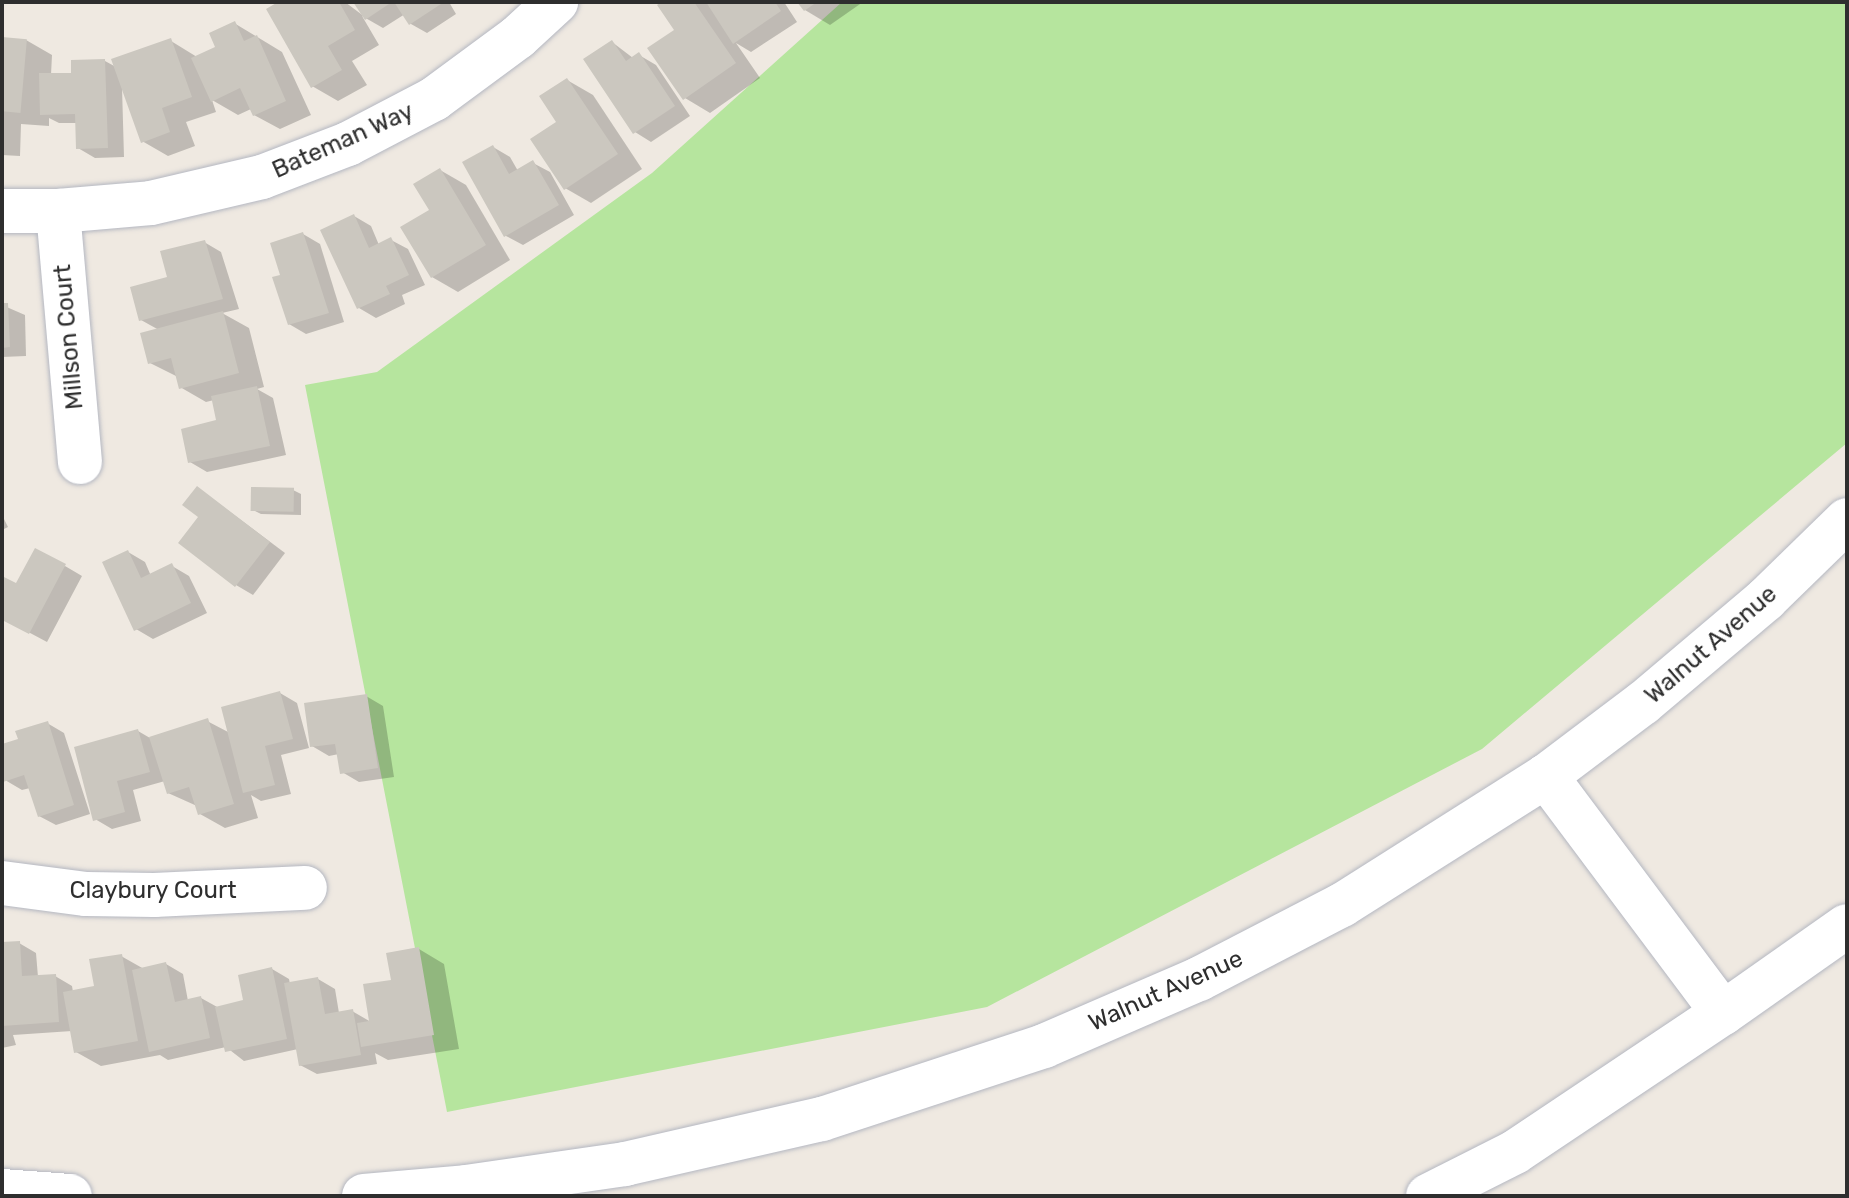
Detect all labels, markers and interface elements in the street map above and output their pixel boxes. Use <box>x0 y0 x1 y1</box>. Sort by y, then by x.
street label: Bateman Way <box>268 97 418 185</box>
street label: Millson Court <box>48 263 90 411</box>
street label: Walnut Avenue <box>1639 580 1783 710</box>
street label: Claybury Court <box>69 877 237 905</box>
street label: Walnut Avenue <box>1084 944 1248 1038</box>

